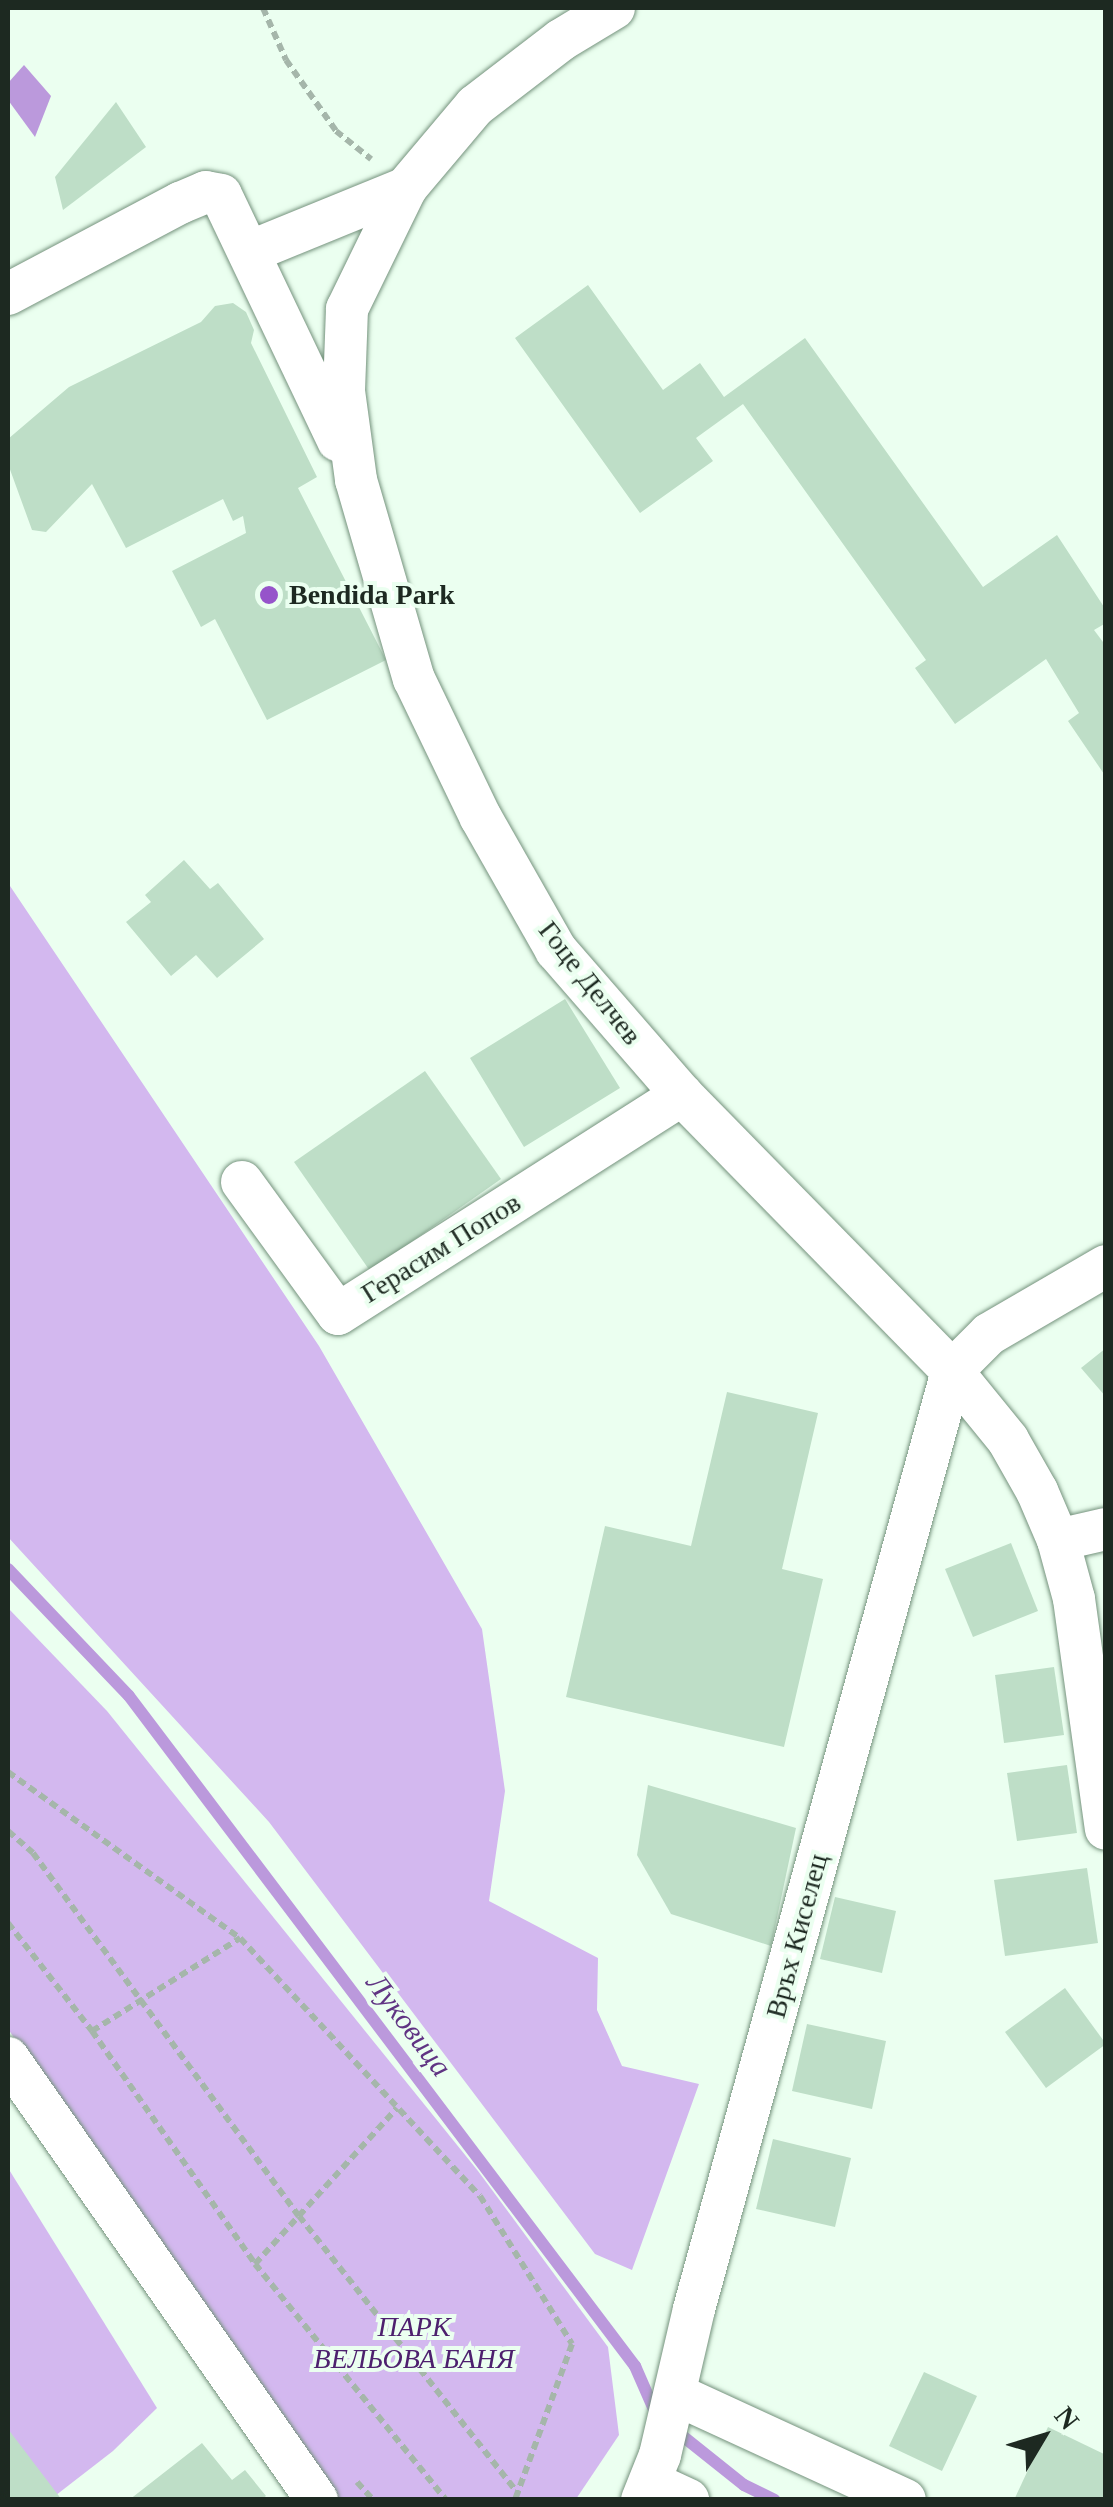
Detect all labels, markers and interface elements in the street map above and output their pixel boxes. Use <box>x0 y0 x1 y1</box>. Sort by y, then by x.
place label: Bendida Park <box>289 578 455 612</box>
marker: Bendida Park <box>258 584 280 606</box>
street label: Гоце Делчев <box>531 914 649 1052</box>
street label: Герасим Попов <box>355 1186 527 1310</box>
street label: Връх Киселец <box>759 1850 835 2022</box>
water label: Луковица <box>359 1966 459 2084</box>
park label: ПАРК ВЕЛЬОВА БАНЯ <box>314 2310 514 2376</box>
north arrow <box>993 2387 1093 2487</box>
text: N <box>1049 2401 1085 2436</box>

